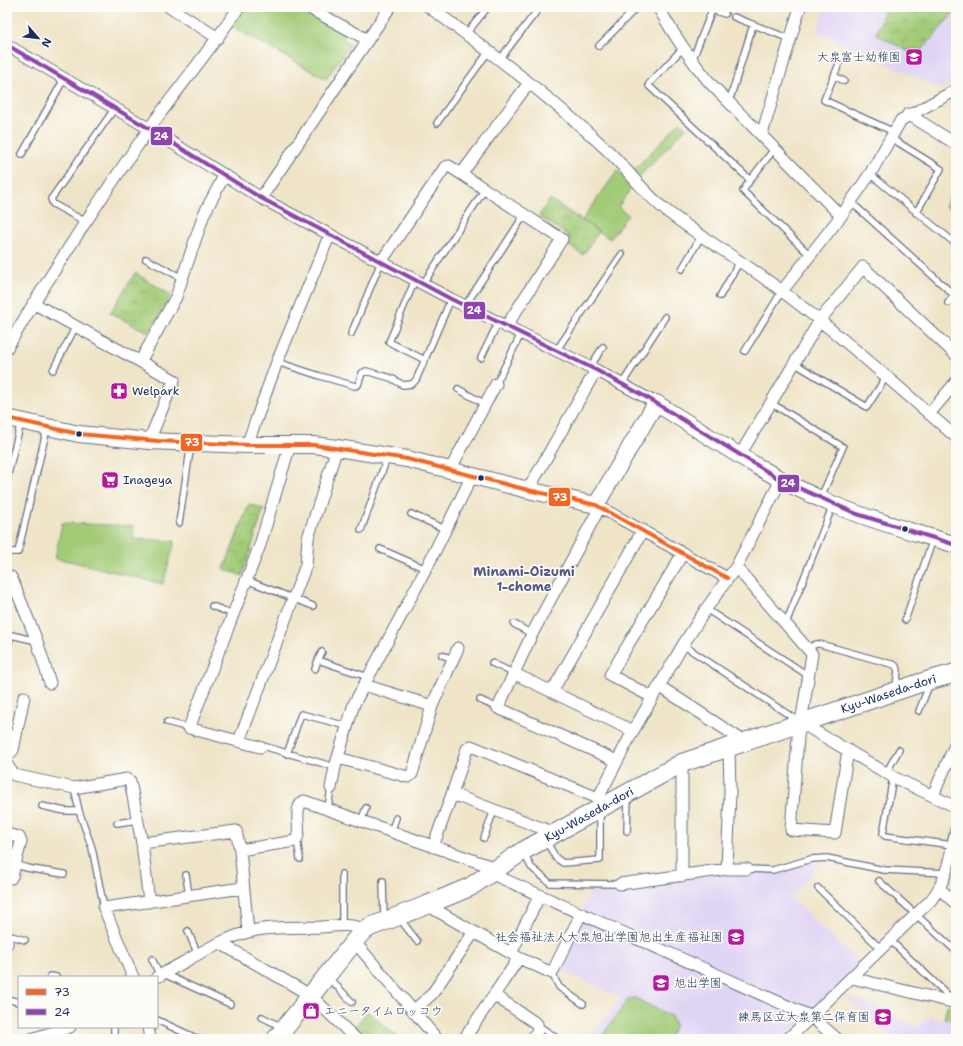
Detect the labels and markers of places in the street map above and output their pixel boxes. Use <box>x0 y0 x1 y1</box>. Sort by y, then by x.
school or university icon: 大泉富士幼稚園 <box>904 47 924 67</box>
place label: 大泉富士幼稚園 <box>817 49 901 65</box>
pharmacy icon: Welpark <box>109 381 129 401</box>
place label: Welpark <box>132 383 180 399</box>
unlabelled marker <box>74 429 84 439</box>
supermarket icon: Inageya <box>100 470 120 490</box>
place label: Inageya <box>123 472 173 488</box>
unlabelled marker <box>476 473 486 483</box>
unlabelled marker <box>900 524 910 534</box>
school or university icon: 社会福祉法人大泉旭出学園旭出生産福祉園 <box>726 927 746 947</box>
place label: 社会福祉法人大泉旭出学園旭出生産福祉園 <box>495 929 723 945</box>
school or university icon: 旭出学園 <box>651 973 671 993</box>
place label: 旭出学園 <box>674 975 722 991</box>
shop icon: エニータイムロッコウ <box>301 1001 321 1021</box>
place label: エニータイムロッコウ <box>324 1003 443 1019</box>
school or university icon: 練馬区立大泉第二保育園 <box>873 1007 893 1027</box>
place label: 練馬区立大泉第二保育園 <box>738 1009 870 1025</box>

